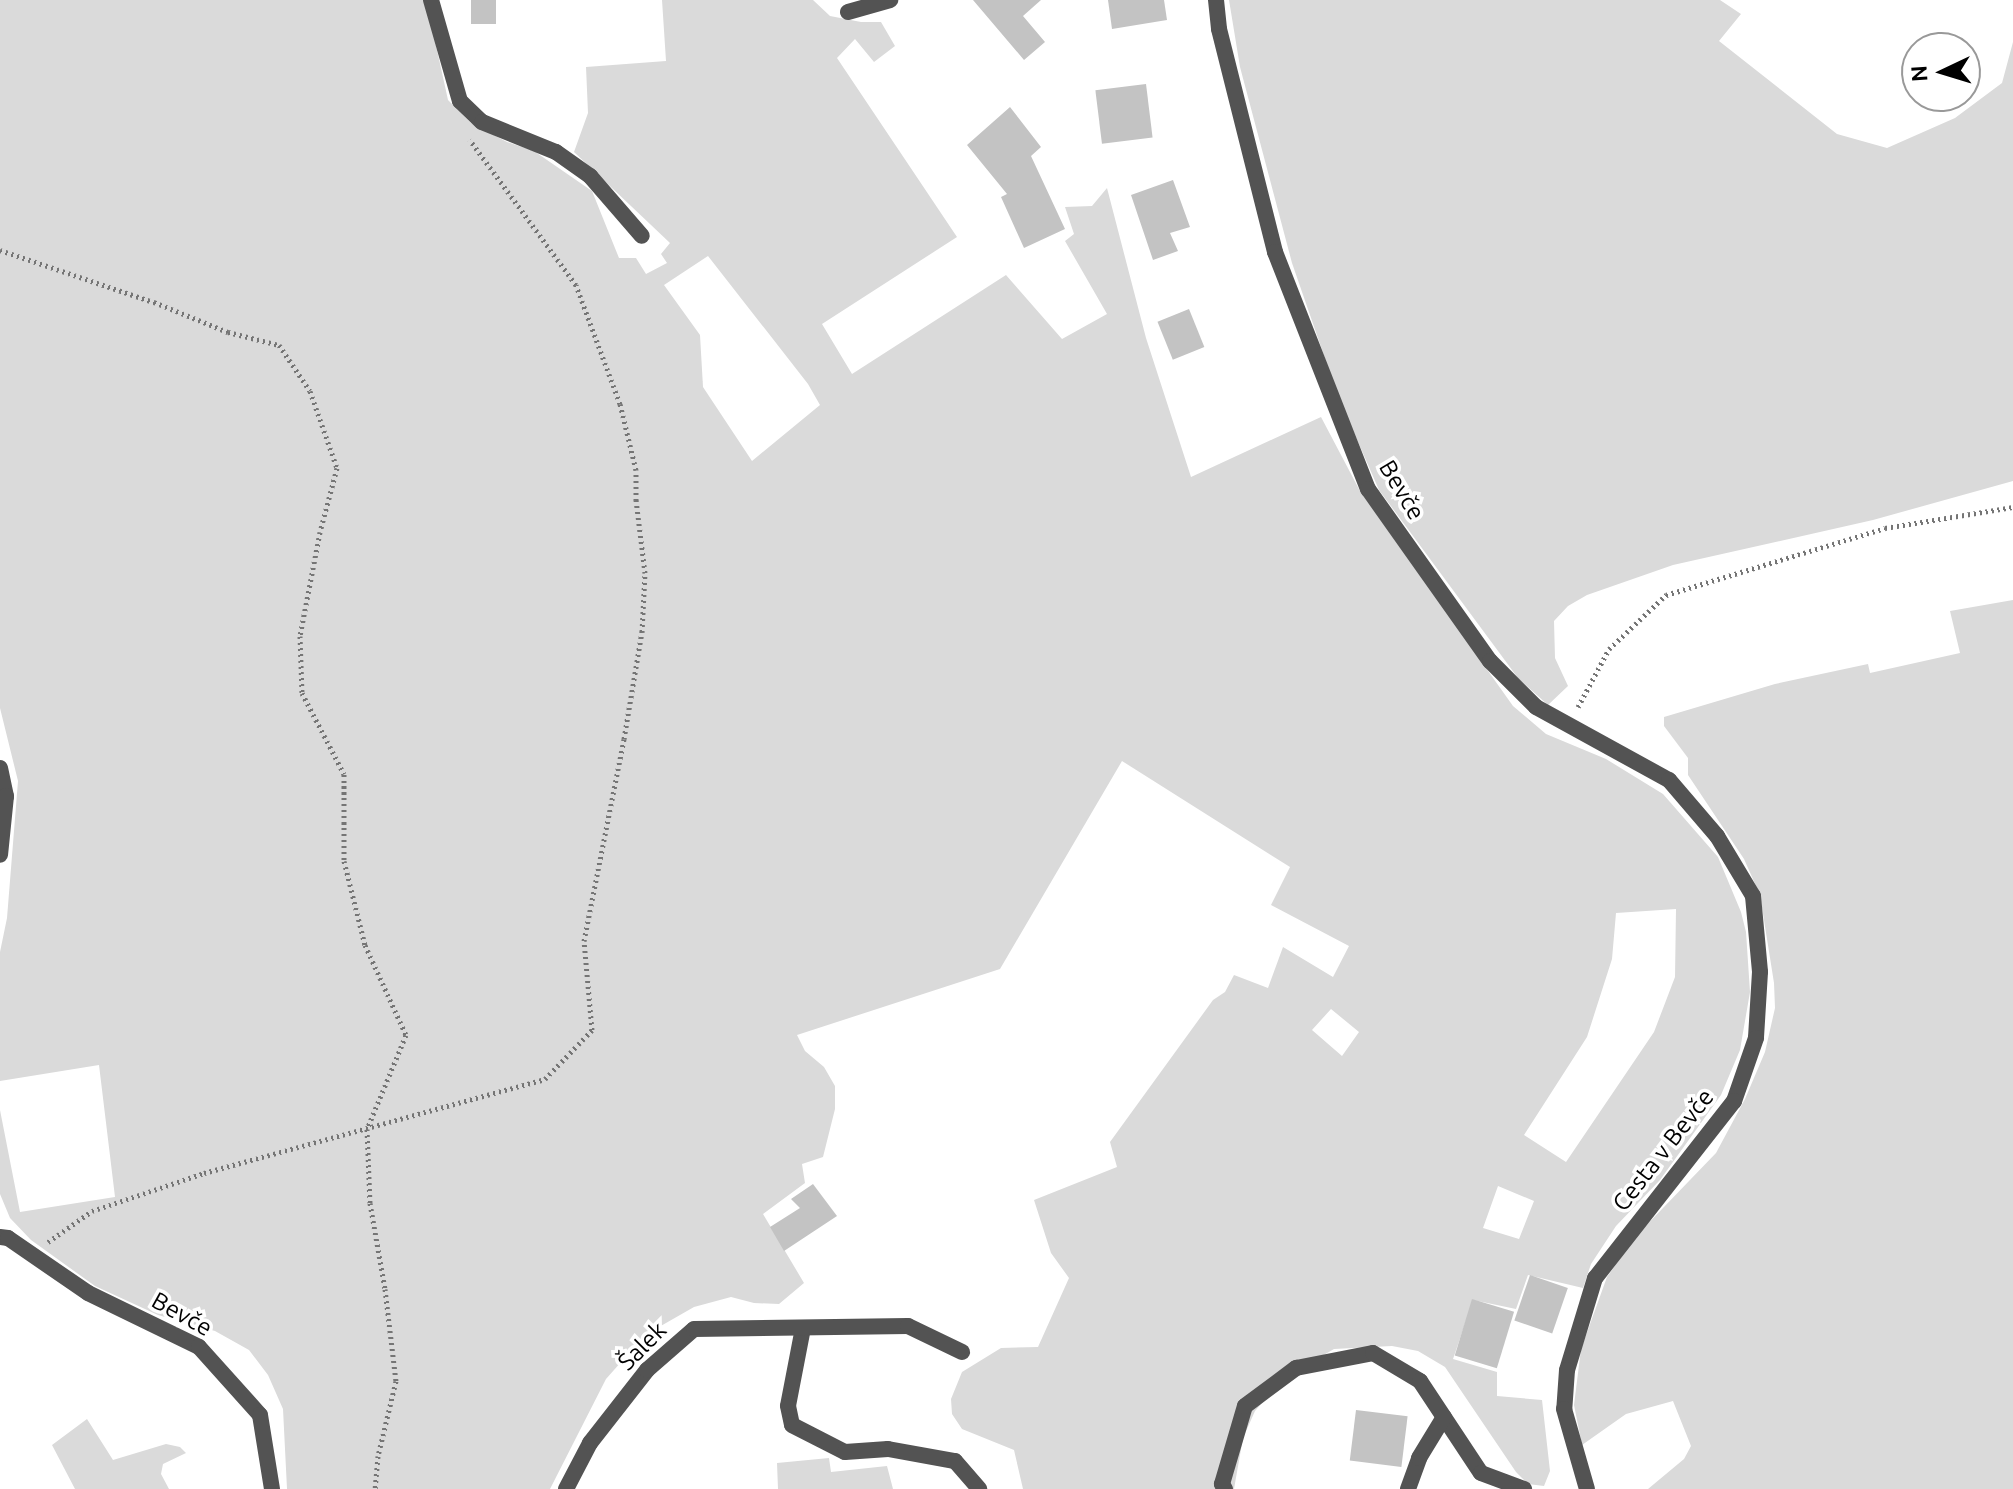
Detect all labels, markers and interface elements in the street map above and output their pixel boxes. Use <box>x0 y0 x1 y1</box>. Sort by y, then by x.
north arrow <box>1901 32 1981 112</box>
text: N <box>1906 65 1932 83</box>
street label: Bevče <box>1373 455 1431 525</box>
street label: Cesta v Bevče <box>1606 1083 1720 1217</box>
street label: Bevče <box>147 1286 217 1342</box>
street label: Šalek <box>612 1316 672 1376</box>

